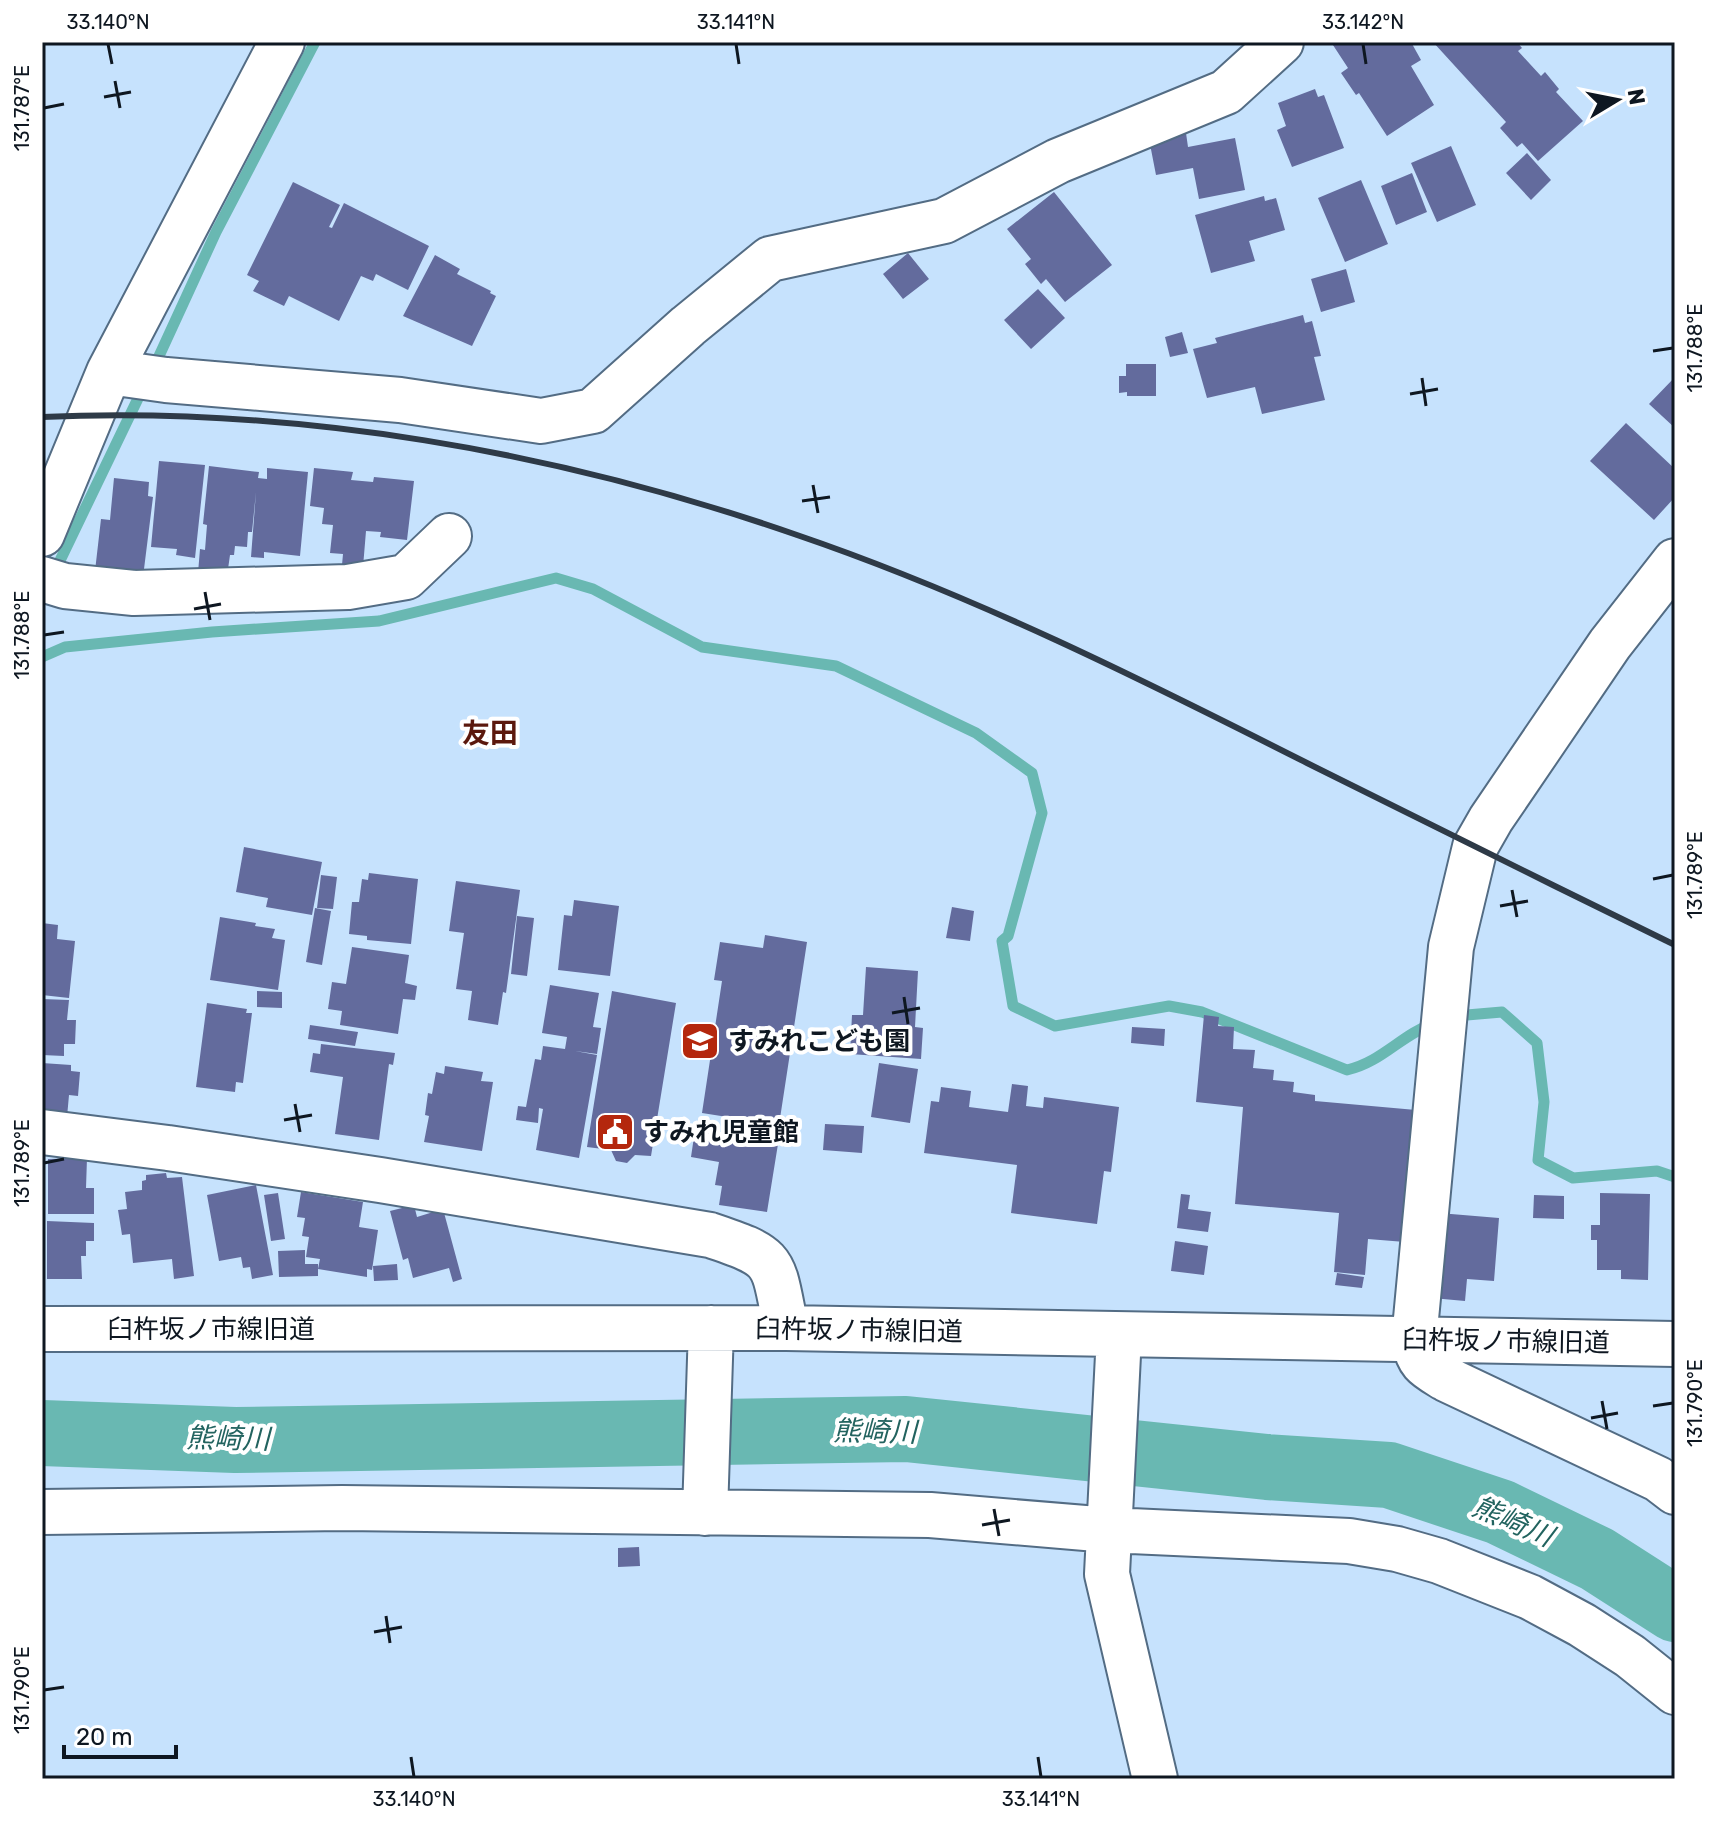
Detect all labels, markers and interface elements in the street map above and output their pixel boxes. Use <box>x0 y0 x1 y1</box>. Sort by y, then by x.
text: 33.140°N <box>66 10 150 34</box>
text: 33.141°N <box>697 10 775 34</box>
text: 33.142°N <box>1322 10 1404 34</box>
north arrow <box>1577 60 1657 140</box>
text: 131.787°E <box>10 65 34 151</box>
text: N <box>1622 86 1651 107</box>
text: 131.788°E <box>1683 304 1707 392</box>
text: 131.788°E <box>10 591 34 679</box>
district label: 友田 <box>462 717 518 750</box>
text: 131.789°E <box>1683 831 1707 919</box>
school or university icon: すみれこども園 <box>679 1020 721 1062</box>
place label: すみれこども園 <box>728 1026 910 1057</box>
public building icon: すみれ児童館 <box>594 1111 636 1153</box>
place label: すみれ児童館 <box>643 1117 799 1148</box>
text: 131.789°E <box>10 1119 34 1207</box>
street label: 臼杵坂ノ市線旧道 <box>755 1313 963 1348</box>
street label: 臼杵坂ノ市線旧道 <box>107 1314 315 1345</box>
street label: 臼杵坂ノ市線旧道 <box>1402 1324 1610 1359</box>
text: 131.790°E <box>1683 1359 1707 1447</box>
water label: 熊崎川 <box>833 1414 920 1449</box>
water label: 熊崎川 <box>186 1421 273 1456</box>
water label: 熊崎川 <box>1468 1490 1561 1554</box>
text: 131.790°E <box>10 1646 34 1734</box>
scale bar <box>64 1709 176 1759</box>
text: 20 m <box>76 1723 133 1751</box>
text: 33.140°N <box>372 1787 456 1811</box>
text: 33.141°N <box>1002 1787 1080 1811</box>

